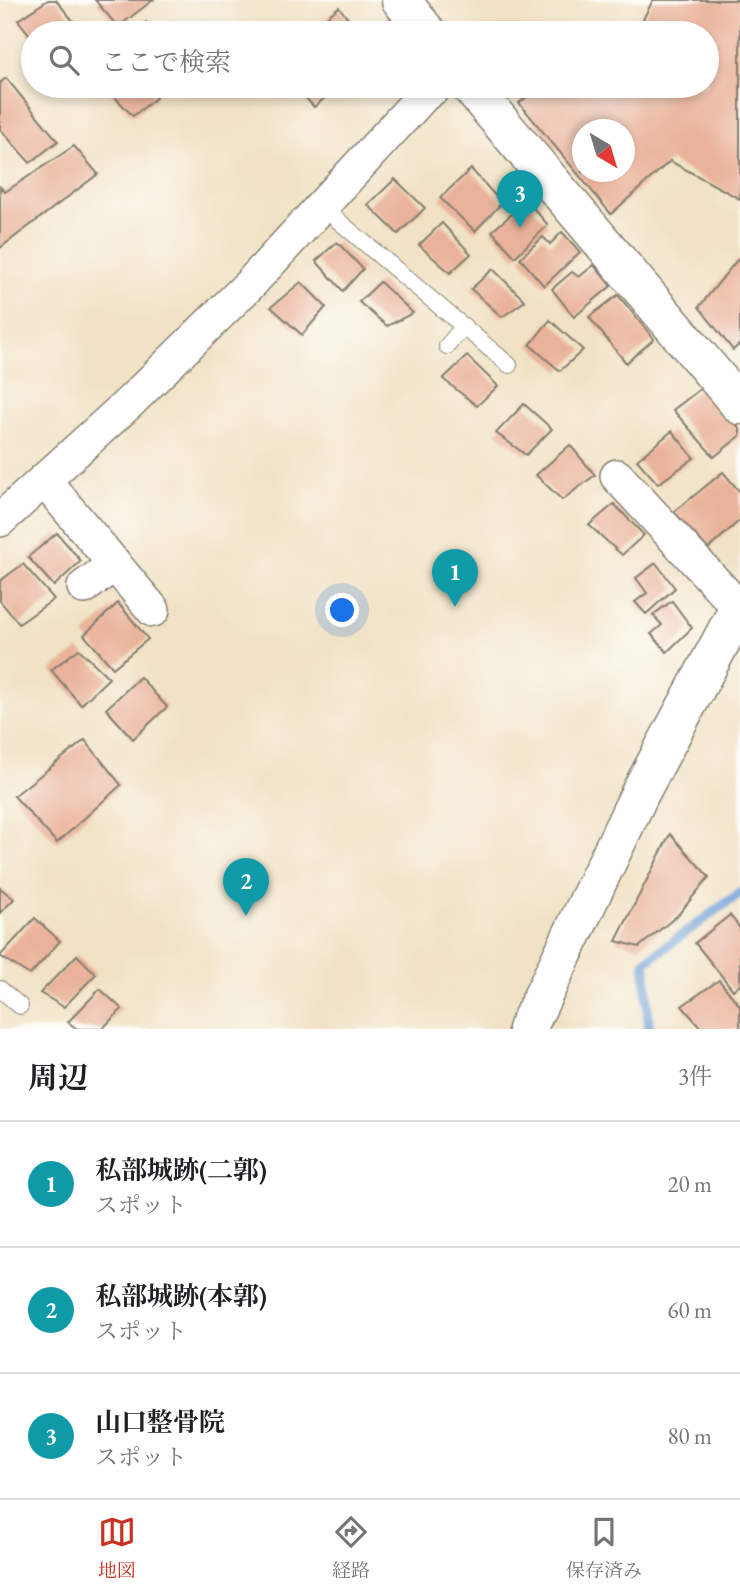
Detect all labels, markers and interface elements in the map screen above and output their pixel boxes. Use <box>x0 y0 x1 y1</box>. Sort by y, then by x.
search box <box>21 21 719 98</box>
icon: search <box>45 41 83 79</box>
text: ここで検索 <box>101 45 231 79</box>
north arrow <box>572 119 635 182</box>
pin: 3 <box>497 170 543 228</box>
pin: 1 <box>432 549 478 607</box>
your location <box>325 593 359 627</box>
pin: 2 <box>223 858 269 916</box>
text: 周辺 <box>28 1058 88 1097</box>
text: 3件 <box>678 1061 712 1091</box>
text: 私部城跡(二郭) <box>95 1153 267 1187</box>
text: 1 <box>45 1169 57 1199</box>
text: 20 m <box>667 1169 712 1199</box>
text: スポット <box>95 1190 187 1220</box>
text: 私部城跡(本郭) <box>95 1279 267 1313</box>
text: 2 <box>45 1295 57 1325</box>
text: 60 m <box>667 1295 712 1325</box>
text: スポット <box>95 1316 187 1346</box>
text: 山口整骨院 <box>95 1405 225 1439</box>
text: 3 <box>45 1421 57 1451</box>
text: 80 m <box>667 1421 712 1451</box>
text: スポット <box>95 1442 187 1472</box>
tab: 地図 <box>98 1513 136 1583</box>
tab: 経路 <box>332 1513 370 1583</box>
tab: 保存済み <box>566 1513 642 1583</box>

